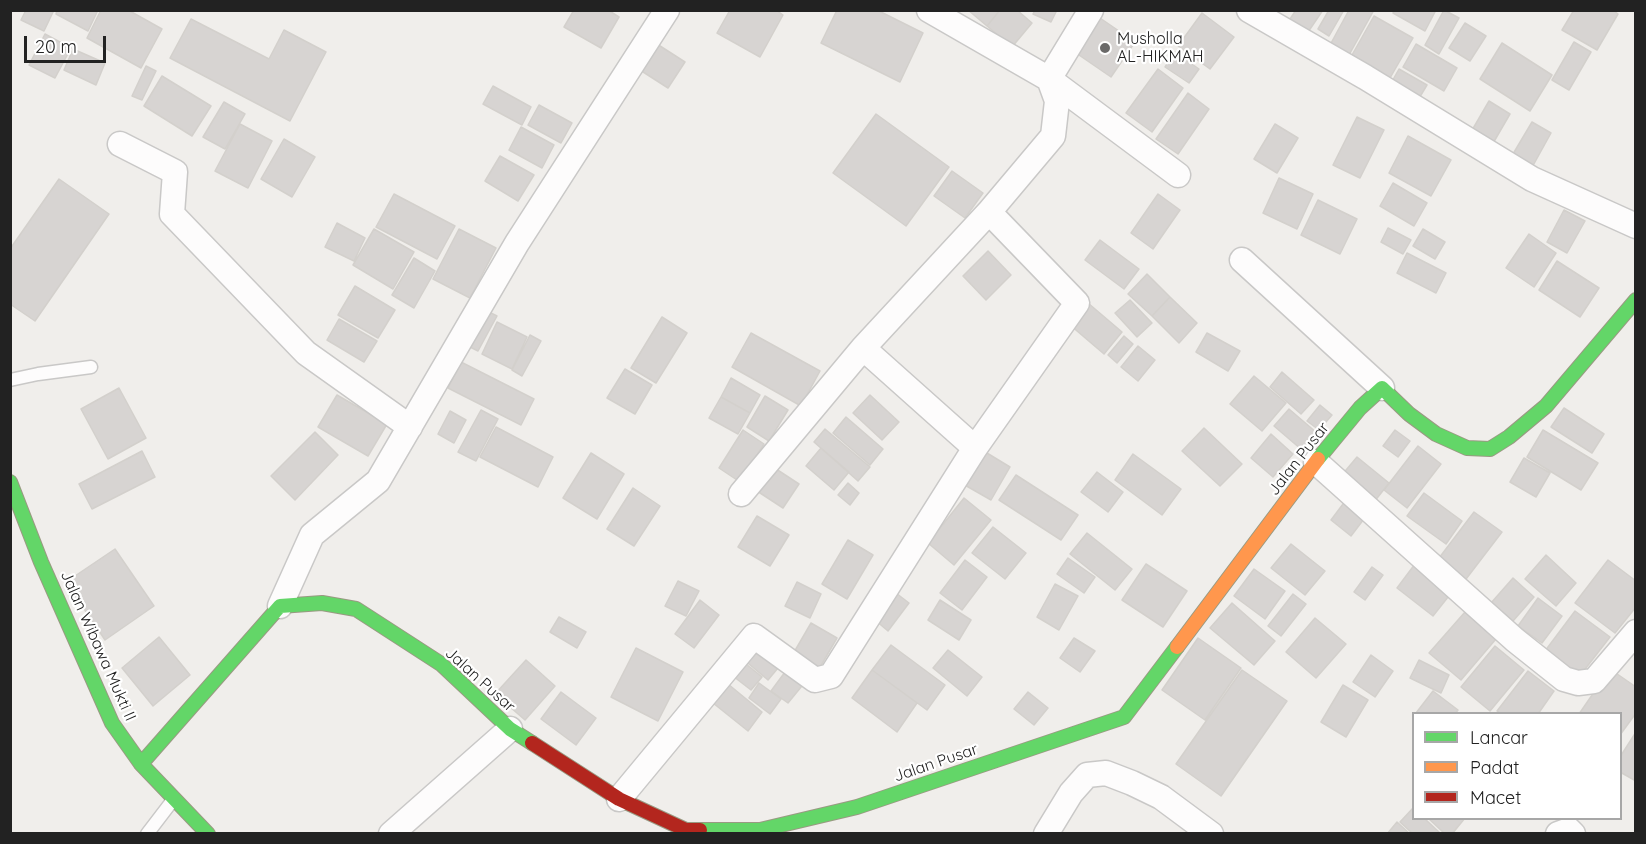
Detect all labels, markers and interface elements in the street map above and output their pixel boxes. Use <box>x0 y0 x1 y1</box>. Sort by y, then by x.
scale bar <box>27 24 110 62</box>
place label: Musholla AL-HIKMAH <box>1117 29 1204 67</box>
text: 20 m <box>35 35 77 58</box>
marker: Musholla AL-HIKMAH <box>1098 41 1112 55</box>
street label: Jalan Pusar <box>1264 418 1334 500</box>
street label: Jalan Wibawa Mukti II <box>56 568 140 724</box>
street label: Jalan Pusar <box>441 643 519 717</box>
legend <box>1412 712 1622 820</box>
text: Lancar <box>1470 726 1528 749</box>
street label: Jalan Pusar <box>891 740 981 786</box>
text: Padat <box>1470 756 1519 779</box>
text: Macet <box>1470 786 1521 809</box>

